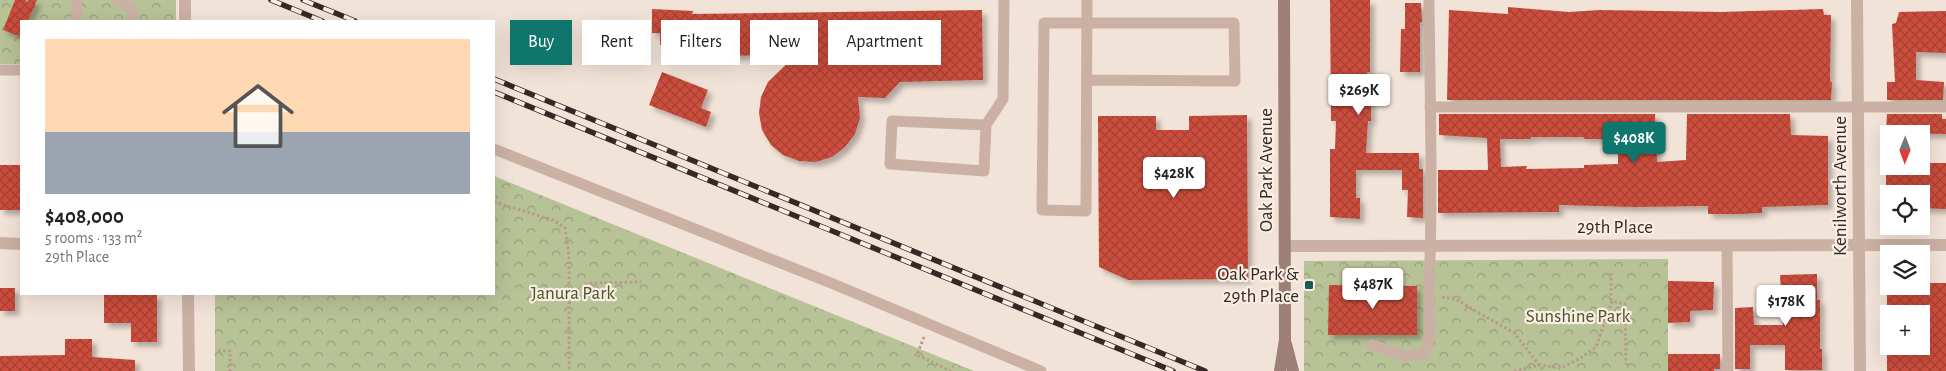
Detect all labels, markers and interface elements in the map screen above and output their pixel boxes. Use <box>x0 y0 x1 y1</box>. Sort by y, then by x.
chip: Buy <box>510 20 572 65</box>
chip: Rent <box>582 20 651 65</box>
chip: Filters <box>661 20 740 65</box>
chip: New <box>750 20 818 65</box>
chip: Apartment <box>828 20 941 65</box>
icon: home <box>213 71 303 161</box>
pin: $269K <box>1324 74 1394 116</box>
text: $269K <box>1339 82 1379 98</box>
street label: Oak Park Avenue <box>1257 108 1276 232</box>
street label: Kenilworth Avenue <box>1831 116 1850 256</box>
pin: $408K <box>1599 121 1669 164</box>
north arrow <box>1880 125 1930 175</box>
map controls <box>1880 125 1930 355</box>
text: $408K <box>1614 130 1654 146</box>
pin: $428K <box>1139 156 1209 199</box>
text: $428K <box>1154 165 1194 181</box>
button: locate <box>1880 185 1930 235</box>
text: $408,000 <box>45 206 124 227</box>
street label: 29th Place <box>1577 218 1653 237</box>
text: 5 rooms · 133 m² <box>45 230 142 246</box>
button: layers <box>1880 245 1930 295</box>
text: 29th Place <box>45 249 109 265</box>
place label: Oak Park & 29th Place <box>1217 265 1299 306</box>
pin: $487K <box>1338 268 1408 310</box>
text: $487K <box>1353 276 1393 292</box>
marker: Oak Park & 29th Place <box>1303 279 1315 291</box>
park label: Janura Park <box>531 284 615 303</box>
pin: $178K <box>1751 284 1821 327</box>
text: $178K <box>1767 293 1805 309</box>
button: + <box>1880 305 1930 355</box>
park label: Sunshine Park <box>1526 307 1630 326</box>

